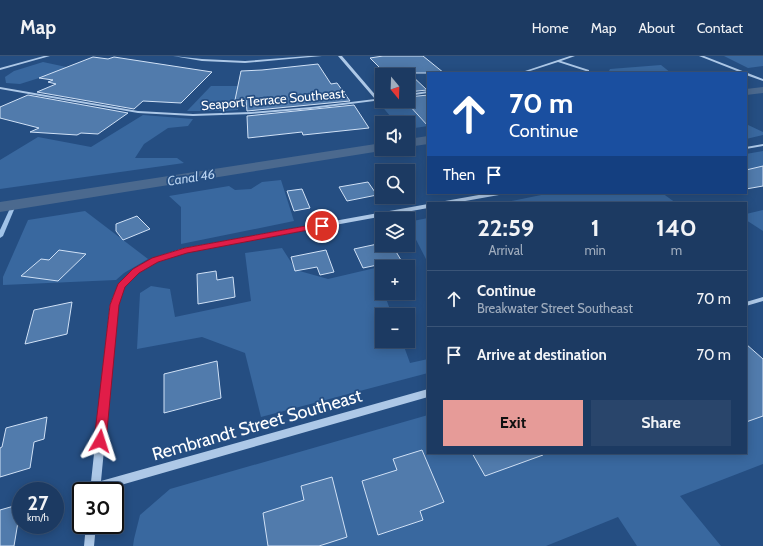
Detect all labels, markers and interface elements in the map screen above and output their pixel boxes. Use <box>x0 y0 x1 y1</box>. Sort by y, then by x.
text: Map <box>20 16 56 39</box>
text: Home <box>532 19 569 37</box>
text: Map <box>591 19 616 37</box>
text: About <box>638 19 675 37</box>
text: Contact <box>697 19 743 37</box>
north arrow <box>375 68 415 108</box>
map controls <box>375 68 415 348</box>
street label: Seaport Terrace Southeast <box>200 85 346 113</box>
text: 70 m <box>509 86 573 120</box>
icon: ahead <box>443 88 495 140</box>
button: sound <box>375 116 415 156</box>
text: Continue <box>509 120 578 142</box>
button: search <box>375 164 415 204</box>
icon: arrive <box>483 164 505 186</box>
water label: Canal 46 <box>166 165 216 189</box>
text: Then <box>443 166 475 184</box>
pin <box>305 209 339 243</box>
button: layers <box>375 212 415 252</box>
text: 22:59 <box>477 213 534 242</box>
text: 1 <box>591 213 600 242</box>
text: 140 <box>656 213 697 242</box>
icon: arrive <box>311 215 333 237</box>
text: Arrival <box>488 242 523 258</box>
text: min <box>584 242 606 258</box>
text: m <box>671 242 682 258</box>
button: + <box>375 260 415 300</box>
text: Continue <box>477 282 536 300</box>
icon: ahead <box>443 288 465 310</box>
text: 70 m <box>697 290 731 308</box>
text: Breakwater Street Southeast <box>477 300 633 316</box>
button: − <box>375 308 415 348</box>
icon: arrive <box>443 344 465 366</box>
text: Arrive at destination <box>477 346 607 364</box>
text: 70 m <box>697 346 731 364</box>
street label: Rembrandt Street Southeast <box>150 384 364 466</box>
button: Exit <box>443 400 583 446</box>
button: Share <box>591 400 731 446</box>
position arrow <box>79 420 121 462</box>
speed limit sign: 30 <box>72 482 124 534</box>
text: 27 <box>28 491 48 515</box>
text: km/h <box>27 511 49 524</box>

